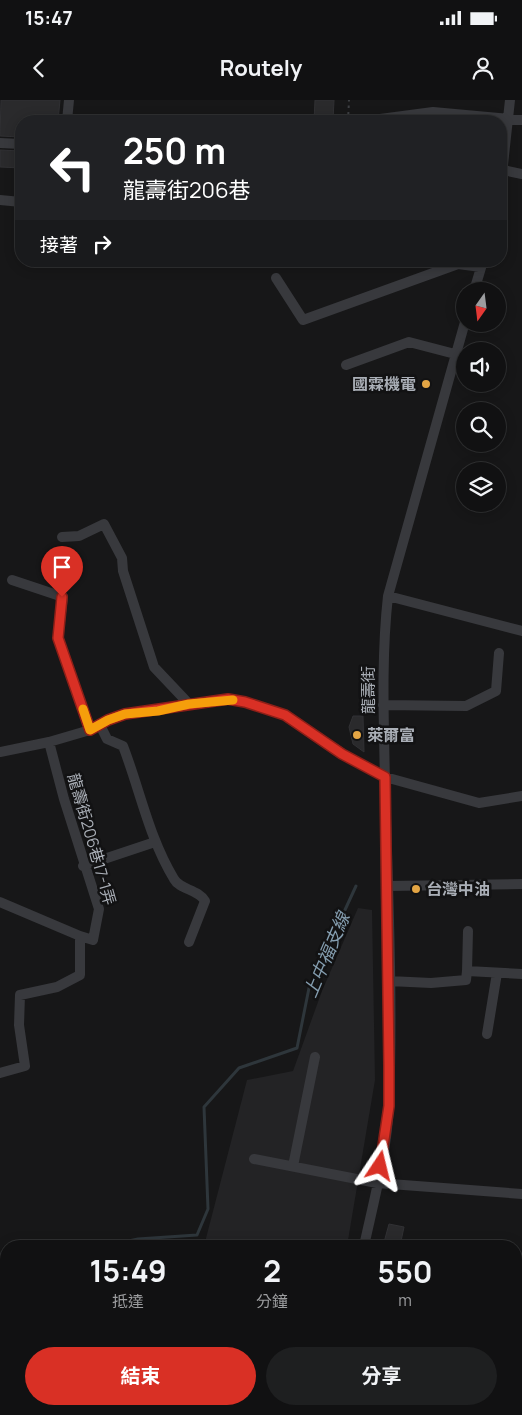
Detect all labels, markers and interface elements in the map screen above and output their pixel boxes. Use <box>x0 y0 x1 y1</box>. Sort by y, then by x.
text: 15:47 <box>25 5 73 31</box>
text: Routely <box>220 53 302 83</box>
icon: back <box>25 54 53 82</box>
icon: person <box>469 54 497 82</box>
text: 250 m <box>123 127 226 175</box>
icon: left <box>40 135 105 200</box>
text: 龍壽街206巷 <box>123 175 251 205</box>
icon: right <box>88 230 116 258</box>
text: 接著 <box>40 232 78 258</box>
north arrow <box>456 282 506 332</box>
map controls <box>456 282 506 512</box>
button: sound <box>456 342 506 392</box>
place label: 國霖機電 <box>352 373 416 395</box>
marker: 國霖機電 <box>420 378 432 390</box>
button: search <box>456 402 506 452</box>
button: layers <box>456 462 506 512</box>
pin <box>41 546 83 597</box>
icon: arrive <box>48 553 76 581</box>
street label: 龍壽街 <box>357 666 379 714</box>
place label: 萊爾富 <box>367 724 415 746</box>
marker: 萊爾富 <box>351 729 363 741</box>
street label: 龍壽街206巷17-1弄 <box>63 771 121 907</box>
place label: 台灣中油 <box>426 878 490 900</box>
marker: 台灣中油 <box>410 883 422 895</box>
water label: 上中福支線 <box>297 907 355 1001</box>
position arrow <box>353 1139 405 1191</box>
text: 15:49 <box>89 1250 167 1291</box>
text: 2 <box>263 1250 281 1291</box>
text: 550 <box>378 1251 432 1292</box>
text: m <box>398 1289 412 1311</box>
text: 抵達 <box>112 1290 144 1312</box>
text: 分鐘 <box>256 1290 288 1312</box>
button: 結束 <box>25 1347 256 1405</box>
button: 分享 <box>266 1347 497 1405</box>

